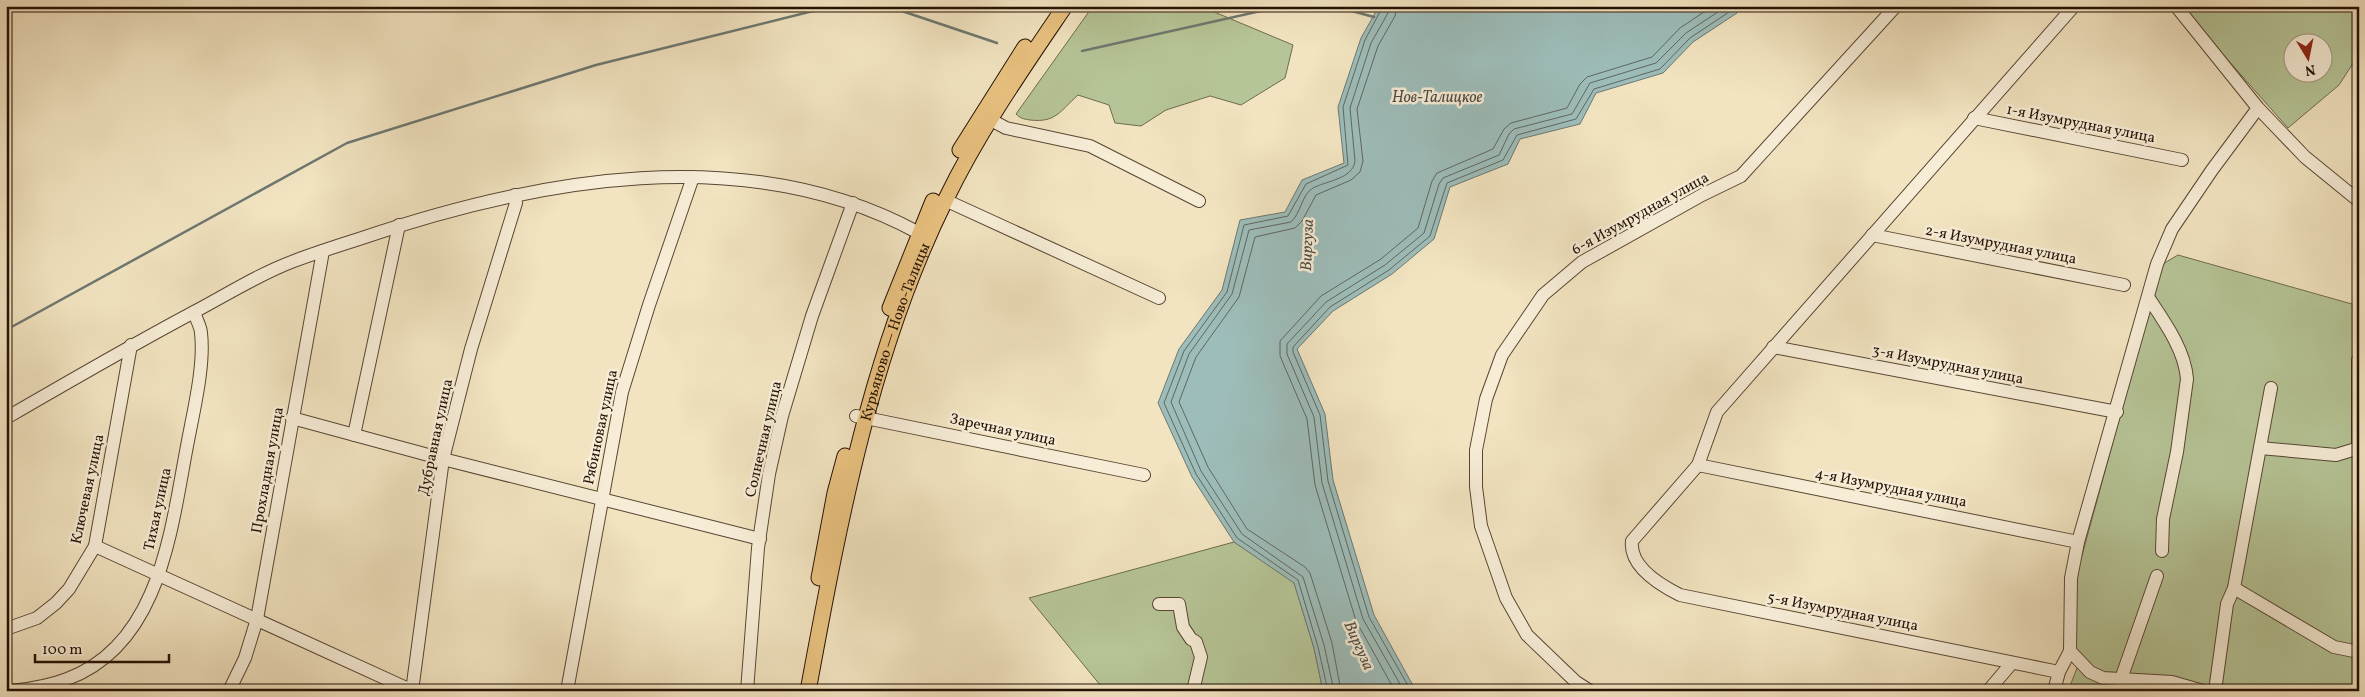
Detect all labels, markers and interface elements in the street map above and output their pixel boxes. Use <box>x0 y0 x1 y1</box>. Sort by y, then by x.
north arrow <box>2282 32 2332 82</box>
text: N <box>2303 59 2317 80</box>
water label: Нов-Талицкое <box>1392 87 1483 109</box>
street label: 1-я Изумрудная улица <box>2004 100 2157 149</box>
street label: 6-я Изумрудная улица <box>1568 168 1713 261</box>
water label: Виргуза <box>1296 218 1320 271</box>
street label: 2-я Изумрудная улица <box>1923 220 2078 270</box>
street label: Курьяново — Ново-Талицы <box>856 240 937 424</box>
street label: 3-я Изумрудная улица <box>1870 340 2025 390</box>
street label: Рябиновая улица <box>579 368 624 487</box>
street label: Дубравная улица <box>414 377 459 498</box>
street label: Солнечная улица <box>741 379 788 500</box>
street label: Прохладная улица <box>247 405 290 535</box>
street label: Заречная улица <box>948 409 1058 452</box>
street label: Ключевая улица <box>67 432 110 546</box>
street label: 4-я Изумрудная улица <box>1813 463 1968 514</box>
street label: Тихая улица <box>139 466 178 553</box>
street label: 5-я Изумрудная улица <box>1766 588 1920 637</box>
water label: Виргуза <box>1338 618 1379 674</box>
scale bar <box>35 632 169 664</box>
text: 100 m <box>42 640 82 661</box>

